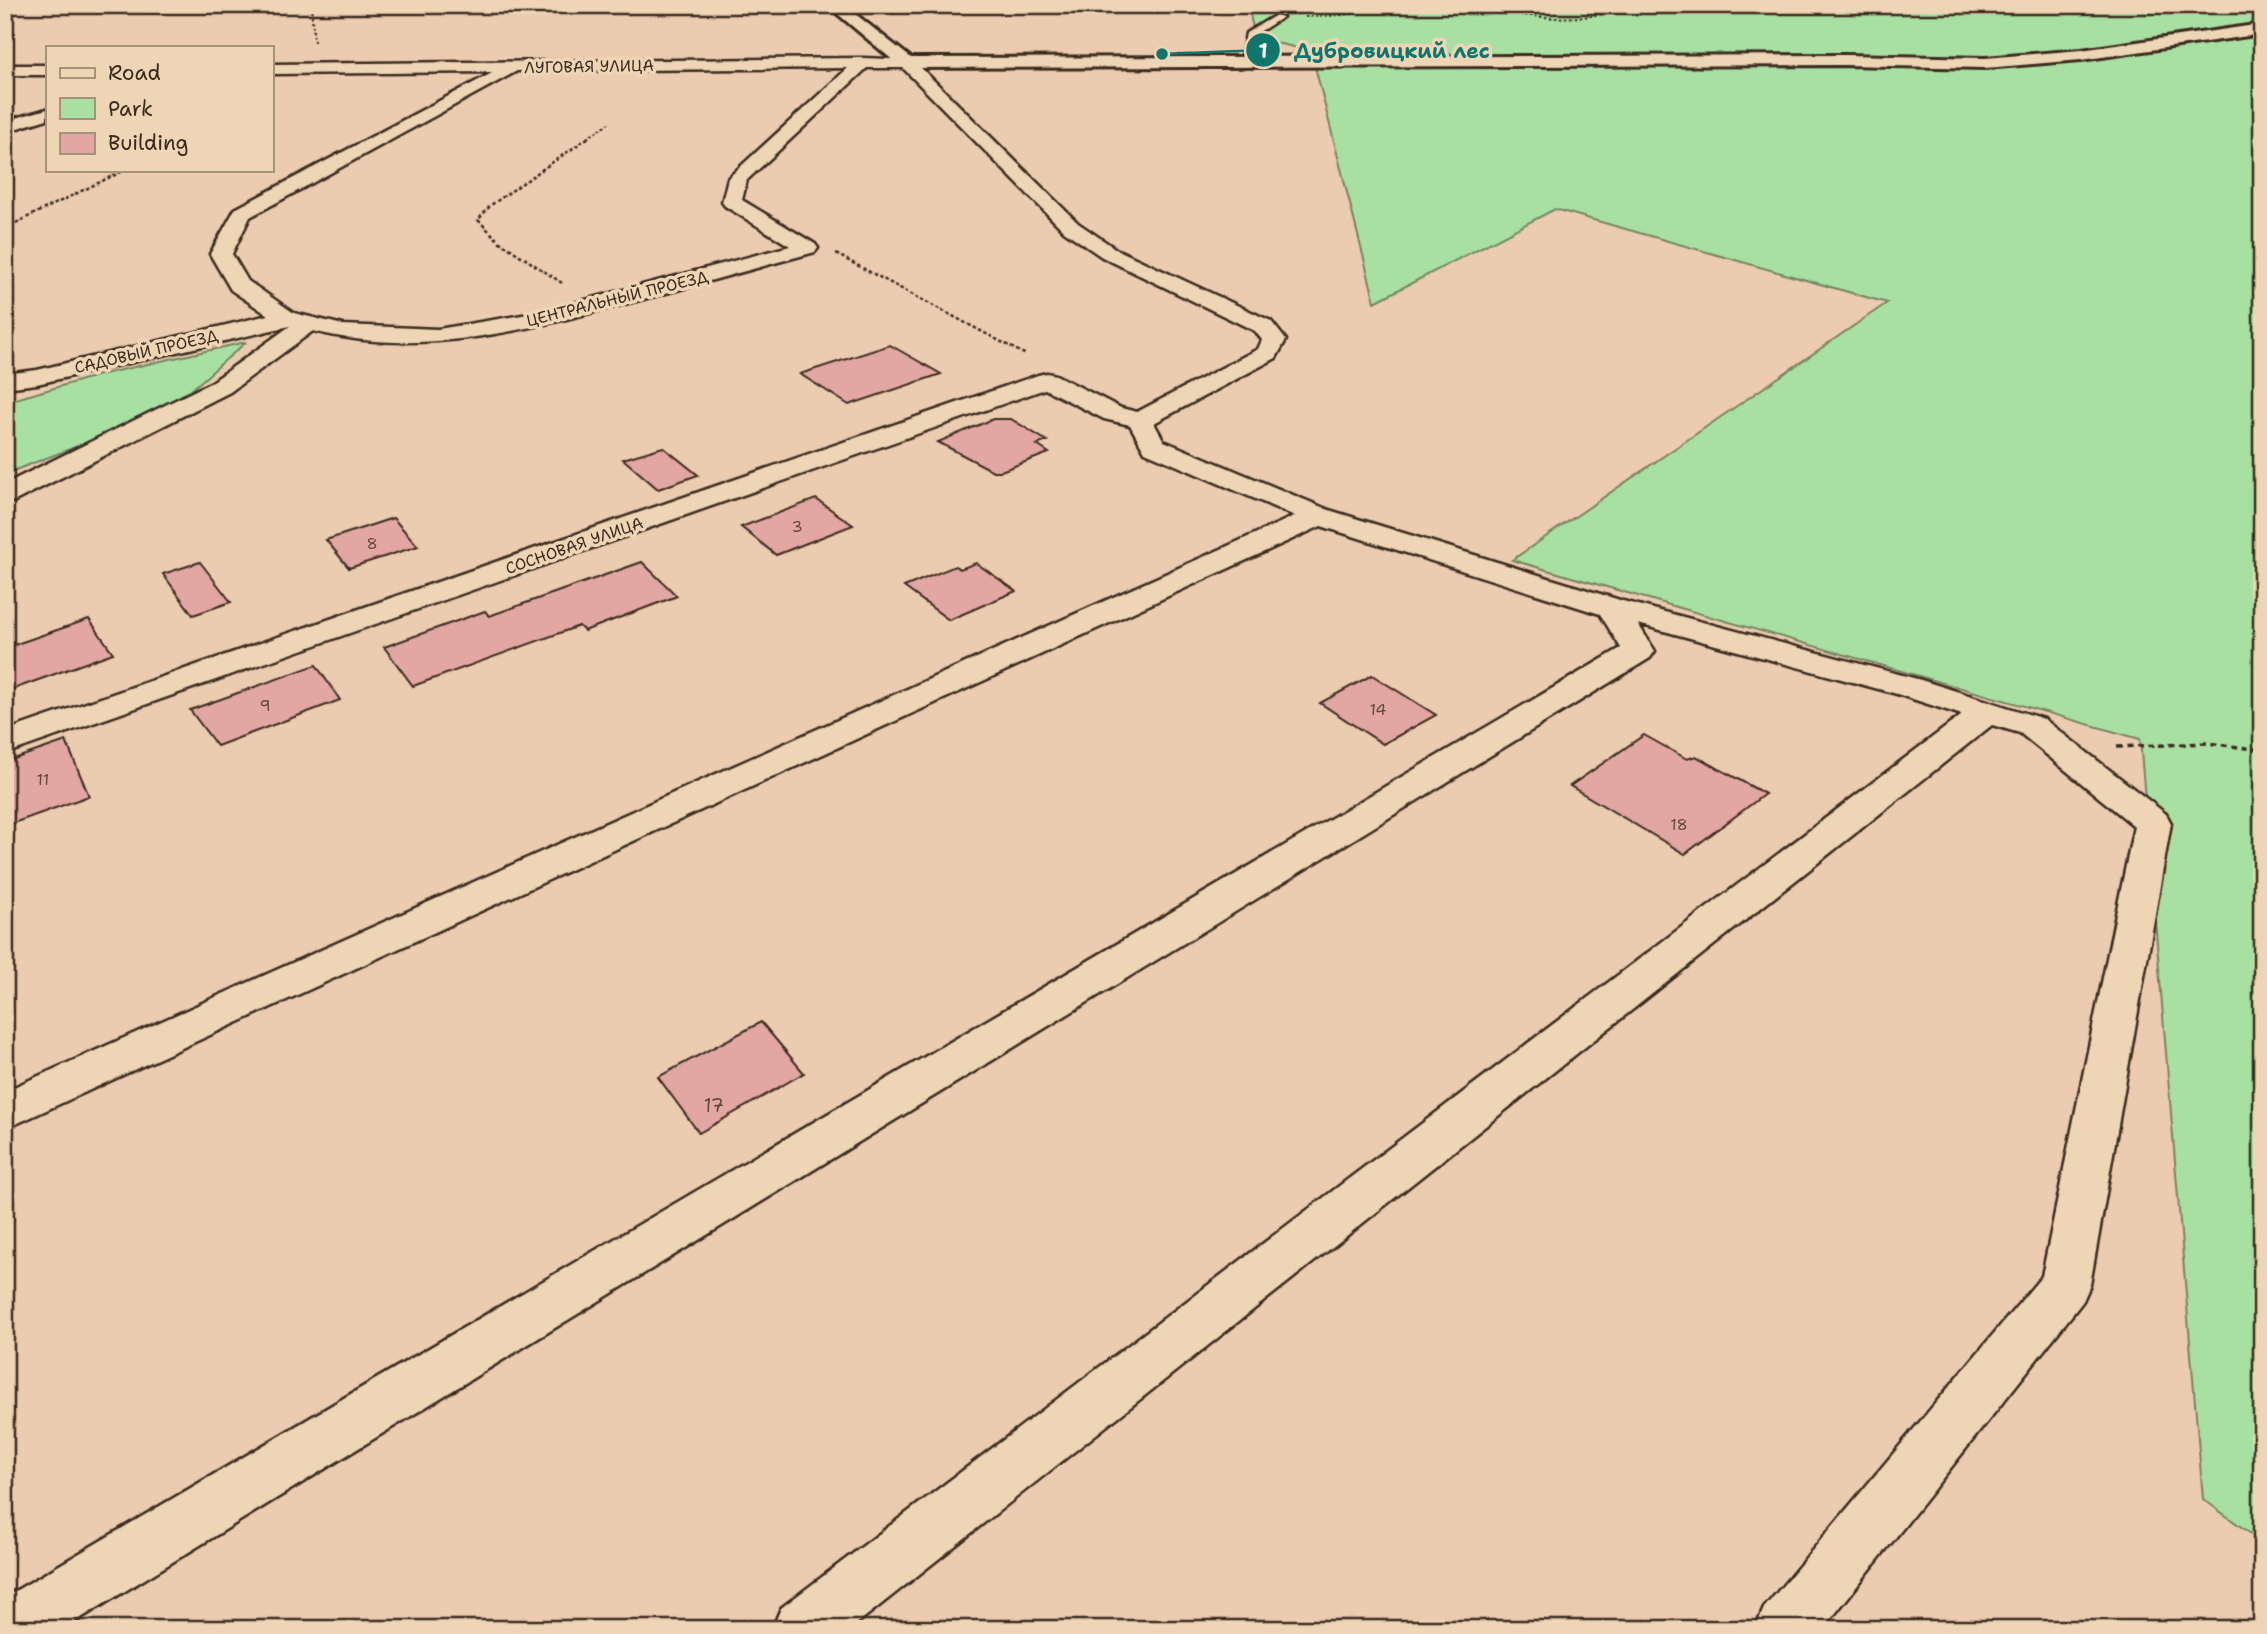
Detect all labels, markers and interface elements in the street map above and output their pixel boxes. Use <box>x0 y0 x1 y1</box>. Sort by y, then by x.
callout: Дубровицкий лес <box>1245 29 1504 71</box>
text: 1 <box>1258 37 1268 65</box>
text: Дубровицкий лес <box>1294 37 1490 65</box>
legend <box>46 46 273 172</box>
street label: ЛУГОВАЯ УЛИЦА <box>524 55 654 78</box>
text: Road <box>108 59 161 87</box>
text: Park <box>108 95 153 123</box>
text: Building <box>108 129 188 157</box>
street label: ЦЕНТРАЛЬНЫЙ ПРОЕЗД <box>524 266 710 331</box>
street label: САДОВЫЙ ПРОЕЗД <box>72 325 220 378</box>
street label: СОСНОВАЯ УЛИЦА <box>503 512 646 579</box>
house number: 3 <box>791 516 803 537</box>
house number: 8 <box>366 533 378 554</box>
house number: 9 <box>259 695 271 716</box>
house number: 14 <box>1369 699 1387 720</box>
house number: 11 <box>37 769 49 790</box>
house number: 18 <box>1670 814 1688 835</box>
house number: 17 <box>704 1093 724 1118</box>

